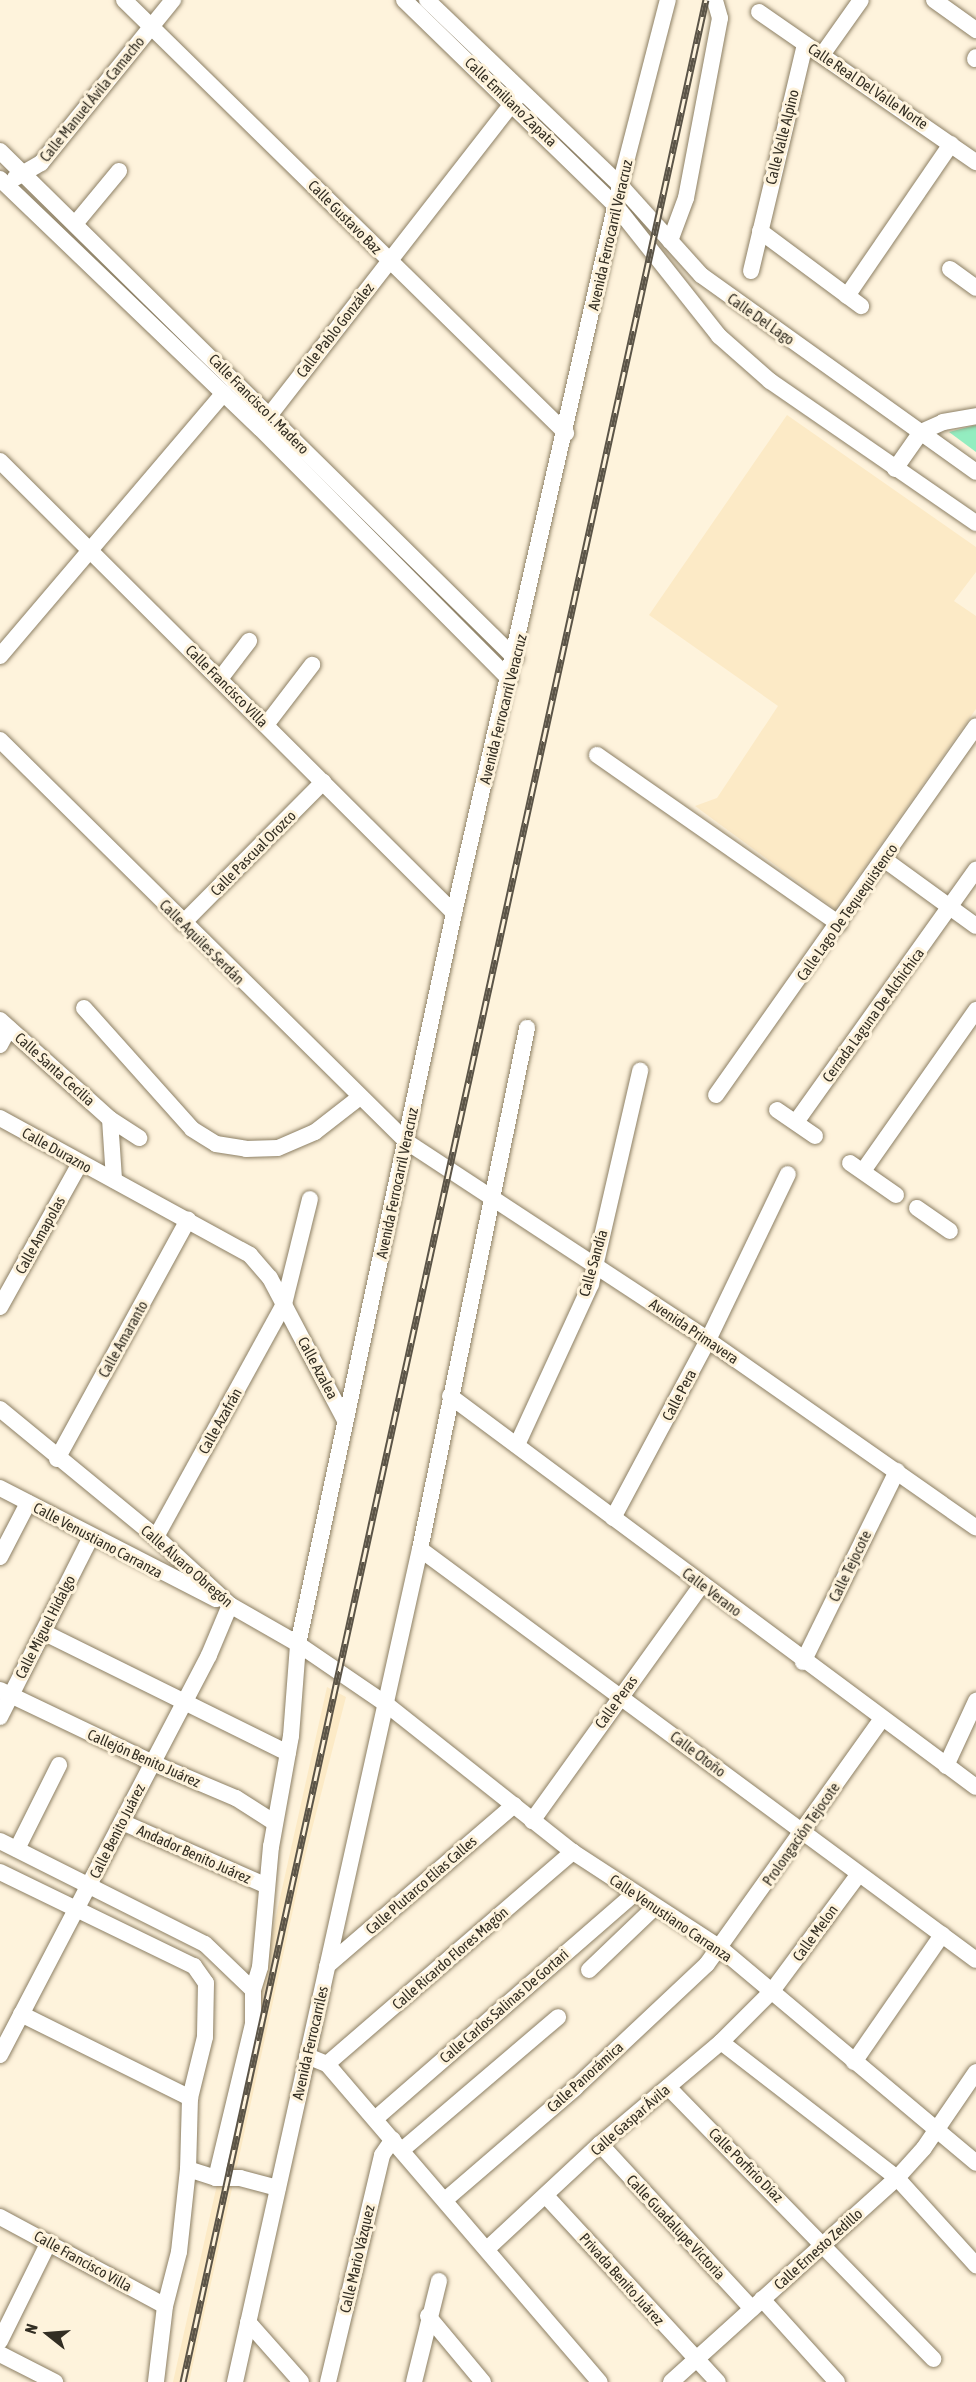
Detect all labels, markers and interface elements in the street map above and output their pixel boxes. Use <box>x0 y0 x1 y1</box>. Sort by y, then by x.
street label: Calle Manuel Ávila Camacho <box>36 33 148 165</box>
street label: Calle Real Del Valle Norte <box>805 39 931 133</box>
street label: Calle Emiliano Zapata <box>461 54 561 150</box>
street label: Calle Valle Alpino <box>762 88 802 186</box>
street label: Avenida Ferrocarril Veracruz <box>584 158 636 312</box>
street label: Calle Gustavo Baz <box>304 176 386 258</box>
street label: Calle Pablo González <box>292 279 378 381</box>
street label: Calle Del Lago <box>724 289 798 349</box>
street label: Calle Francisco I. Madero <box>205 350 313 458</box>
street label: Avenida Ferrocarril Veracruz <box>476 632 530 786</box>
street label: Calle Francisco Villa <box>182 641 272 731</box>
street label: Calle Pascual Orozco <box>207 807 299 899</box>
street label: Calle Lago De Tequequistenco <box>793 840 901 984</box>
street label: Calle Aquiles Serdán <box>156 896 248 988</box>
street label: Cerrada Laguna De Alchichica <box>818 944 928 1086</box>
street label: Calle Santa Cecilia <box>11 1028 99 1110</box>
street label: Avenida Ferrocarril Veracruz <box>372 1106 422 1260</box>
street label: Calle Durazno <box>19 1123 95 1177</box>
street label: Calle Amapolas <box>11 1193 69 1277</box>
street label: Calle Sandía <box>575 1228 611 1298</box>
street label: Avenida Primavera <box>646 1294 742 1368</box>
street label: Calle Amaranto <box>94 1297 152 1381</box>
street label: Calle Azalea <box>294 1334 342 1402</box>
street label: Calle Pera <box>658 1366 700 1424</box>
street label: Calle Azafrán <box>195 1385 245 1457</box>
street label: Calle Venustiano Carranza <box>30 1498 166 1582</box>
street label: Calle Álvaro Obregón <box>137 1521 237 1611</box>
street label: Calle Tejocote <box>825 1527 875 1605</box>
street label: Calle Verano <box>679 1564 745 1620</box>
street label: Calle Miguel Hidalgo <box>11 1572 79 1682</box>
street label: Calle Peras <box>591 1672 641 1732</box>
street label: Callejón Benito Juárez <box>85 1725 203 1791</box>
street label: Calle Otoño <box>667 1727 729 1781</box>
street label: Prolongación Tejocote <box>759 1779 843 1889</box>
street label: Calle Benito Juárez <box>85 1781 149 1881</box>
street label: Andador Benito Juárez <box>134 1821 254 1887</box>
street label: Calle Plutarco Elías Calles <box>362 1832 480 1938</box>
street label: Calle Venustiano Carranza <box>606 1870 736 1966</box>
street label: Calle Melon <box>788 1901 842 1965</box>
street label: Calle Ricardo Flores Magón <box>388 1903 512 2013</box>
street label: Calle Carlos Salinas De Gortari <box>436 1945 572 2067</box>
street label: Avenida Ferrocarriles <box>288 1984 332 2102</box>
street label: Calle Panorámica <box>543 2038 627 2116</box>
street label: Calle Gaspar Ávila <box>587 2081 673 2159</box>
street label: Calle Porfirio Díaz <box>705 2124 787 2206</box>
street label: Calle Guadalupe Victoria <box>623 2171 729 2283</box>
street label: Calle Mario Vázquez <box>336 2203 378 2315</box>
street label: Calle Ernesto Zedillo <box>770 2205 866 2293</box>
street label: Calle Francisco Villa <box>31 2227 135 2295</box>
street label: Privada Benito Juárez <box>576 2229 668 2329</box>
north arrow <box>18 2304 78 2364</box>
text: N <box>21 2322 41 2336</box>

